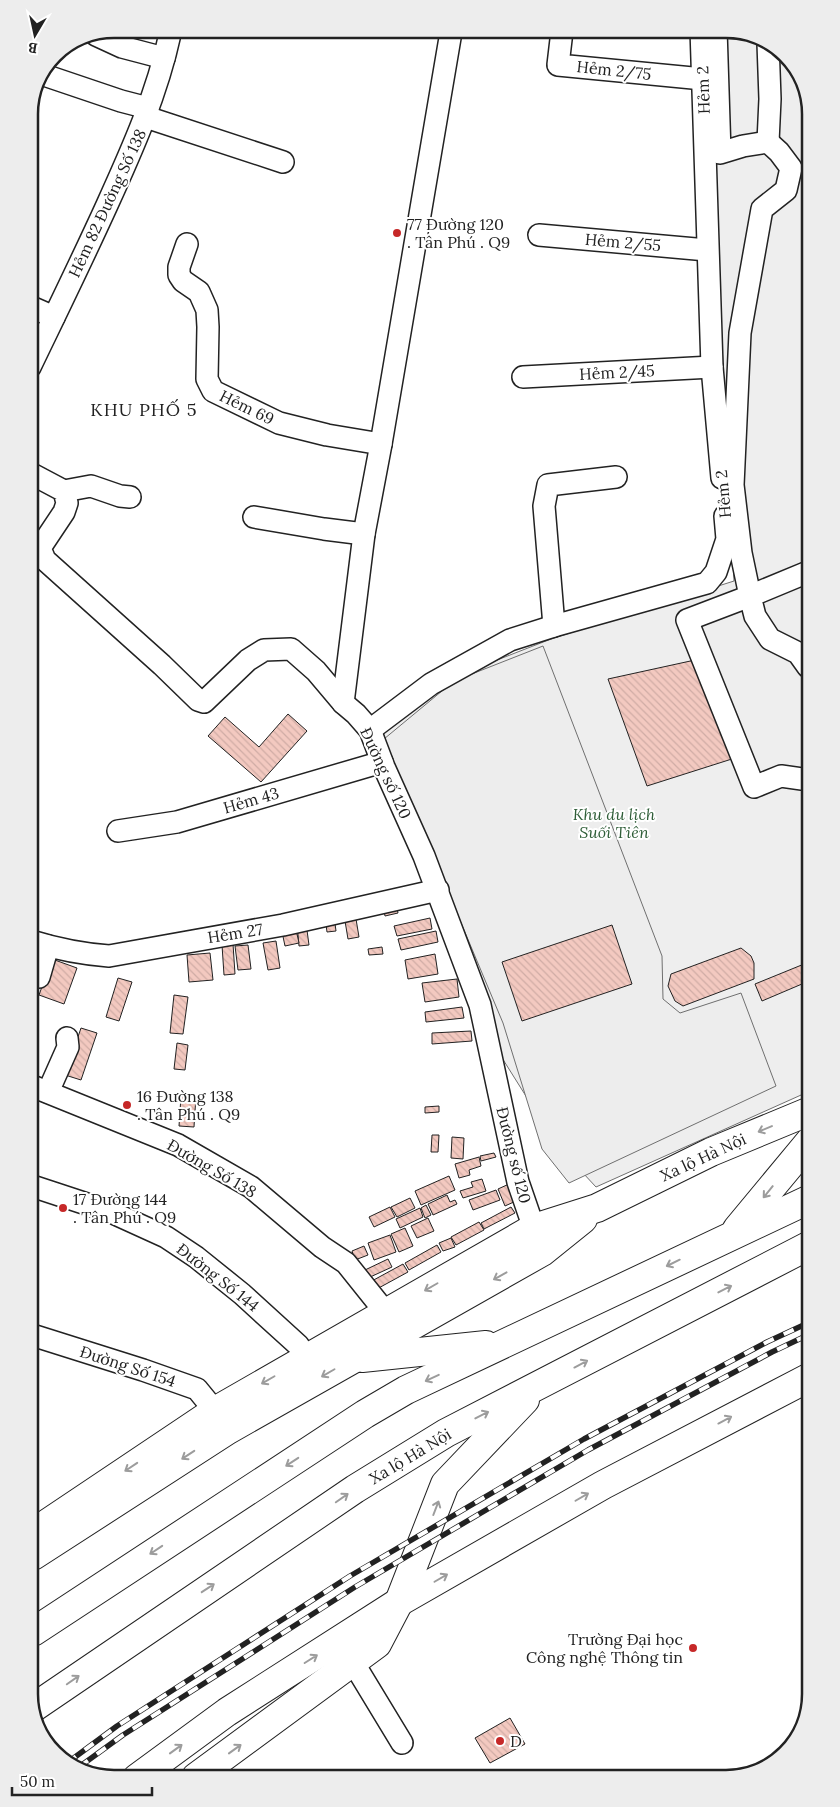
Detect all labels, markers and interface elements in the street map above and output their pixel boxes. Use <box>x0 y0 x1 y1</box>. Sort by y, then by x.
north arrow <box>10 10 60 60</box>
text: B <box>27 38 39 57</box>
street label: Hẻm 2/75 <box>576 56 652 85</box>
street label: Hẻm 2 <box>692 66 714 114</box>
street label: Hẻm 82 Đường Số 138 <box>64 126 150 280</box>
place label: 77 Đường 120 . Tân Phú . Q9 <box>407 214 510 252</box>
marker: 77 Đường 120 . Tân Phú . Q9 <box>391 227 403 239</box>
street label: Hẻm 2/55 <box>584 229 662 256</box>
street label: Hẻm 2/45 <box>579 360 655 385</box>
street label: Hẻm 69 <box>216 385 278 429</box>
district label: KHU PHỐ 5 <box>90 398 198 421</box>
street label: Hẻm 2 <box>711 469 735 519</box>
street label: Đường số 120 <box>356 724 416 822</box>
street label: Hẻm 43 <box>221 782 281 818</box>
park label: Khu du lịch Suối Tiên <box>573 804 655 842</box>
street label: Hẻm 27 <box>206 919 265 947</box>
place label: 16 Đường 138 . Tân Phú . Q9 <box>137 1086 240 1124</box>
marker: 16 Đường 138 . Tân Phú . Q9 <box>121 1099 133 1111</box>
street label: Đường số 120 <box>492 1105 536 1205</box>
one-way arrow <box>758 1125 773 1135</box>
street label: Xa lộ Hà Nội <box>657 1128 749 1186</box>
street label: Đường Số 138 <box>164 1134 260 1202</box>
one-way arrow <box>762 1185 773 1198</box>
place label: 17 Đường 144 . Tân Phú . Q9 <box>73 1189 176 1227</box>
marker: 17 Đường 144 . Tân Phú . Q9 <box>57 1202 69 1214</box>
street label: Đường Số 144 <box>173 1239 264 1316</box>
one-way arrow <box>666 1259 681 1268</box>
one-way arrow <box>493 1271 507 1281</box>
one-way arrow <box>424 1283 438 1293</box>
one-way arrow <box>717 1284 732 1293</box>
street label: Đường Số 154 <box>78 1341 179 1391</box>
one-way arrow <box>573 1359 588 1368</box>
one-way arrow <box>321 1368 335 1378</box>
one-way arrow <box>425 1374 440 1383</box>
one-way arrow <box>260 1375 275 1385</box>
one-way arrow <box>474 1410 489 1419</box>
one-way arrow <box>718 1415 733 1425</box>
street label: Xa lộ Hà Nội <box>365 1424 455 1488</box>
one-way arrow <box>181 1450 195 1460</box>
one-way arrow <box>286 1457 300 1467</box>
one-way arrow <box>124 1462 138 1472</box>
one-way arrow <box>574 1491 589 1501</box>
one-way arrow <box>335 1493 349 1503</box>
one-way arrow <box>432 1501 441 1516</box>
one-way arrow <box>150 1546 164 1556</box>
one-way arrow <box>434 1572 448 1582</box>
one-way arrow <box>200 1583 214 1593</box>
place label: Trường Đại học Công nghệ Thông tin <box>526 1629 683 1667</box>
marker: Trường Đại học Công nghệ Thông tin <box>687 1642 699 1654</box>
one-way arrow <box>304 1653 318 1663</box>
one-way arrow <box>66 1675 80 1685</box>
place label: D <box>510 1731 522 1751</box>
marker: D <box>494 1735 506 1747</box>
one-way arrow <box>169 1744 183 1754</box>
one-way arrow <box>228 1744 242 1754</box>
scale bar <box>12 1764 152 1796</box>
text: 50 m <box>20 1772 55 1791</box>

